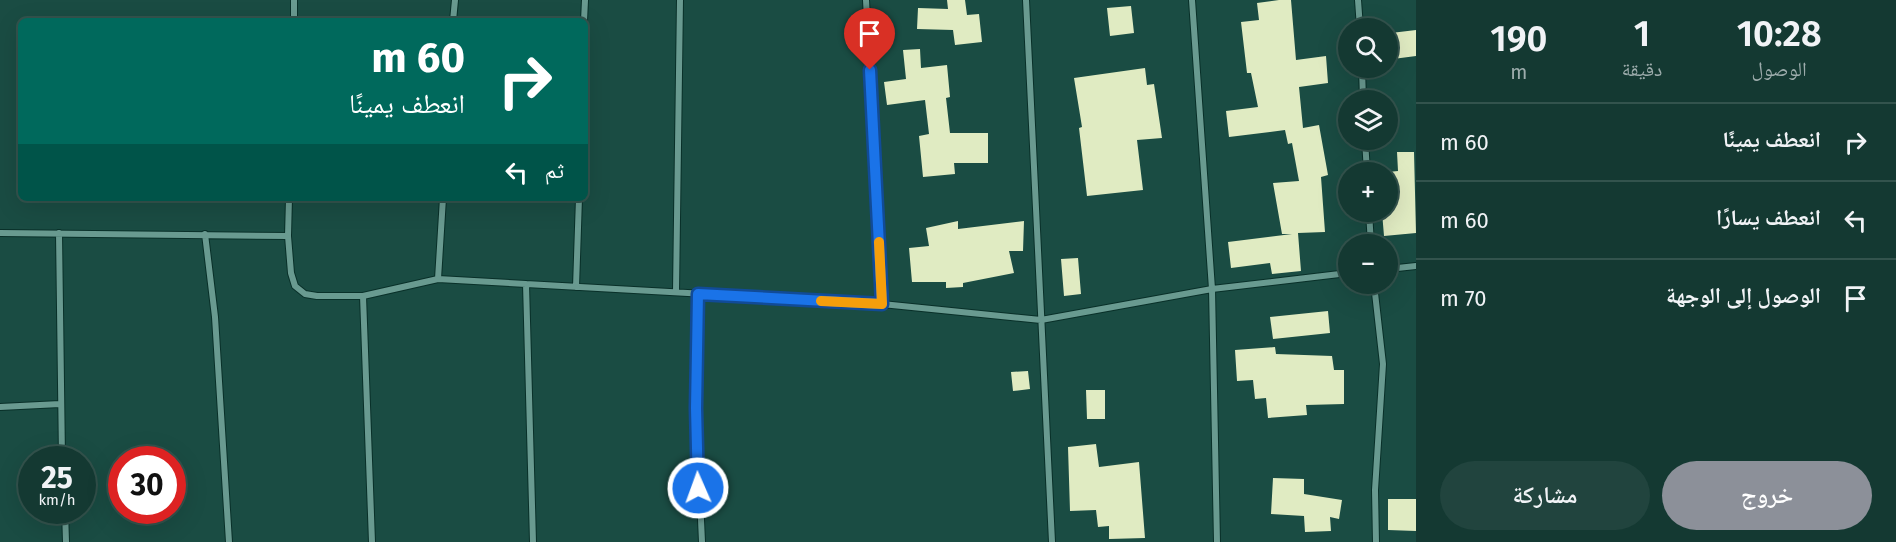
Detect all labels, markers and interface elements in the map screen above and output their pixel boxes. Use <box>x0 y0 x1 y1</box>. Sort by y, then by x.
pin <box>844 8 895 70</box>
text: 1 <box>1634 12 1650 56</box>
text: 10:28 <box>1737 12 1822 56</box>
icon: arrive <box>853 17 886 50</box>
text: 190 <box>1490 17 1547 61</box>
map controls <box>1338 18 1398 294</box>
button: search <box>1338 18 1398 78</box>
text: 60 m <box>371 33 465 83</box>
icon: right <box>486 42 564 120</box>
text: دقيقة <box>1622 57 1662 81</box>
text: الوصول <box>1752 57 1807 81</box>
text: m <box>1510 60 1527 84</box>
text: انعطف يمينًا <box>349 88 465 120</box>
button: layers <box>1338 90 1398 150</box>
text: انعطف يمينًا <box>1722 126 1821 153</box>
icon: right <box>1839 126 1872 159</box>
text: 60 m <box>1440 129 1489 156</box>
icon: left <box>500 156 533 189</box>
text: ثم <box>545 157 564 184</box>
button: + <box>1338 162 1398 222</box>
text: انعطف يسارًا <box>1716 204 1821 231</box>
icon: left <box>1839 204 1872 237</box>
text: 60 m <box>1440 207 1489 234</box>
button: − <box>1338 234 1398 294</box>
text: الوصول إلى الوجهة <box>1666 282 1821 309</box>
icon: arrive <box>1839 282 1872 315</box>
text: 70 m <box>1440 285 1486 312</box>
speed limit sign: 30 <box>108 446 186 524</box>
position arrow <box>666 456 730 520</box>
text: 25 <box>41 460 73 496</box>
button: مشاركة <box>1440 461 1650 530</box>
button: خروج <box>1662 461 1872 530</box>
text: km/h <box>38 491 76 509</box>

